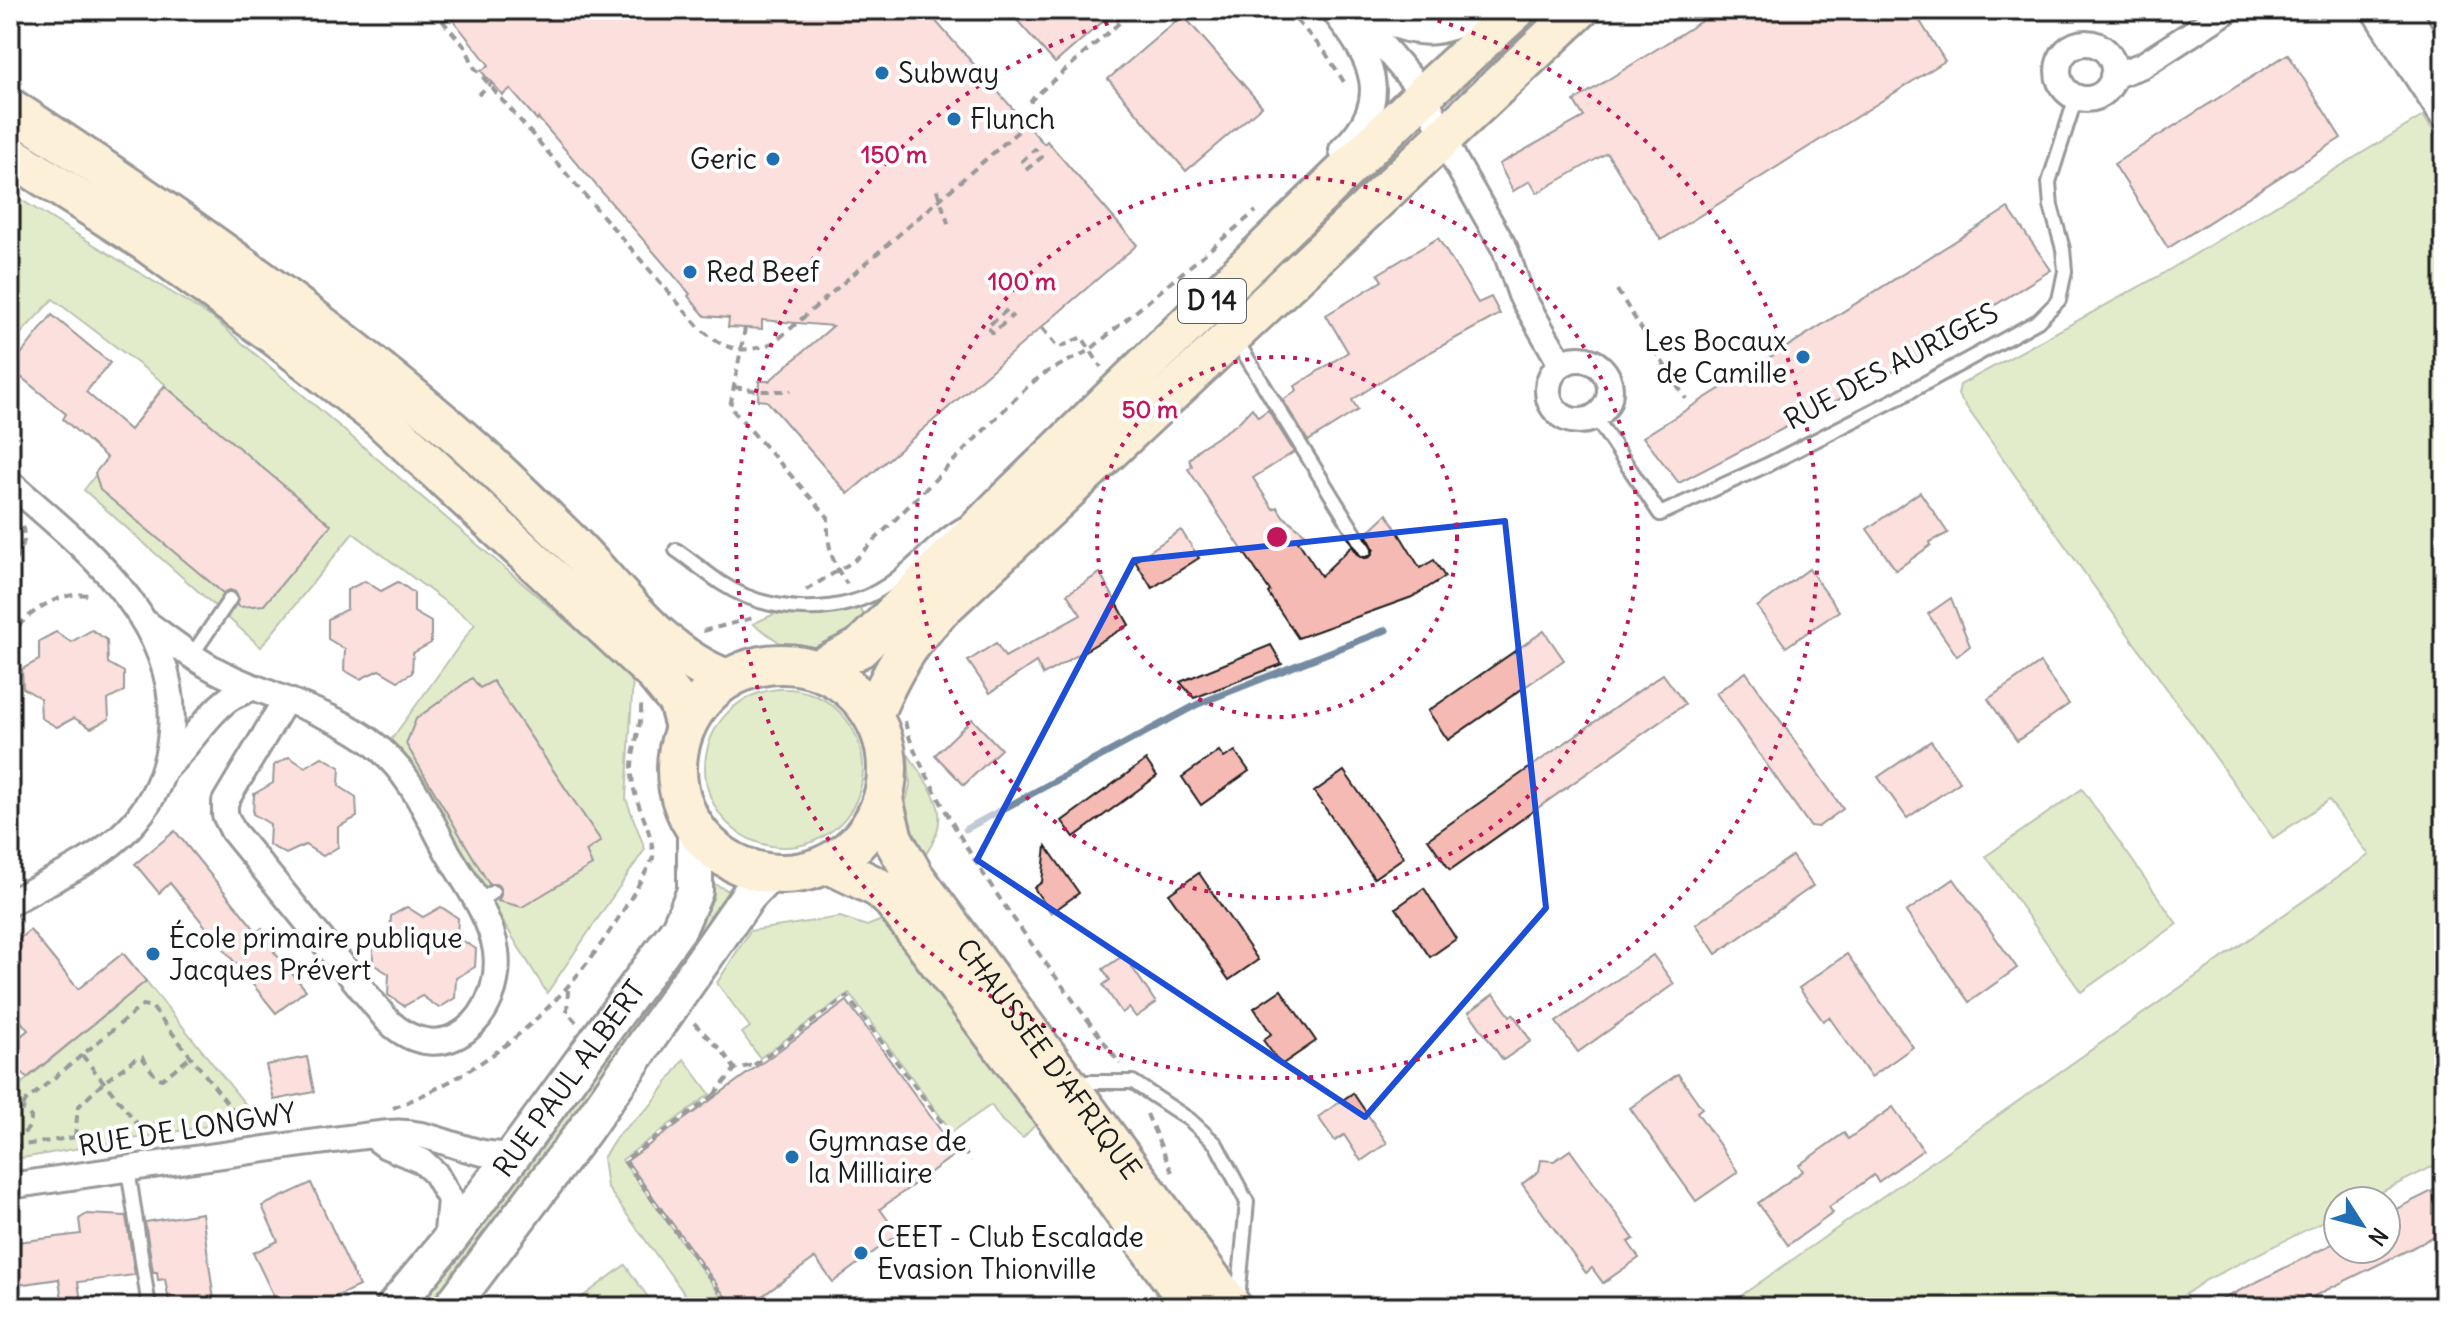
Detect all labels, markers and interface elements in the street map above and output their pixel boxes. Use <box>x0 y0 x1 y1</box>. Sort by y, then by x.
place label: Subway <box>898 55 999 91</box>
marker: Subway <box>873 64 891 82</box>
place label: Flunch <box>970 101 1055 137</box>
marker: Flunch <box>945 110 963 128</box>
text: 150 m <box>861 139 927 169</box>
place label: Geric <box>690 141 757 177</box>
marker: Geric <box>764 150 782 168</box>
place label: Red Beef <box>706 254 820 290</box>
marker: Red Beef <box>681 263 699 281</box>
text: 100 m <box>988 266 1056 296</box>
road number: D 14 <box>1178 279 1246 323</box>
street label: RUE DES AURIGES <box>1778 294 2004 438</box>
place label: Les Bocaux de Camille <box>1644 323 1787 391</box>
marker: Les Bocaux de Camille <box>1794 348 1812 366</box>
text: 50 m <box>1122 394 1178 424</box>
centre of rings <box>1263 523 1291 551</box>
place label: École primaire publique Jacques Prévert <box>169 919 463 988</box>
street label: CHAUSSÉE D'AFRIQUE <box>948 931 1150 1186</box>
marker: École primaire publique Jacques Prévert <box>144 945 162 963</box>
street label: RUE PAUL ALBERT <box>485 973 653 1184</box>
street label: RUE DE LONGWY <box>76 1094 299 1164</box>
place label: Gymnase de la Milliaire <box>808 1123 967 1191</box>
marker: Gymnase de la Milliaire <box>783 1148 801 1166</box>
north arrow <box>2322 1185 2402 1265</box>
place label: CEET - Club Escalade Evasion Thionville <box>877 1219 1144 1287</box>
text: N <box>2362 1222 2394 1251</box>
marker: CEET - Club Escalade Evasion Thionville <box>852 1244 870 1262</box>

